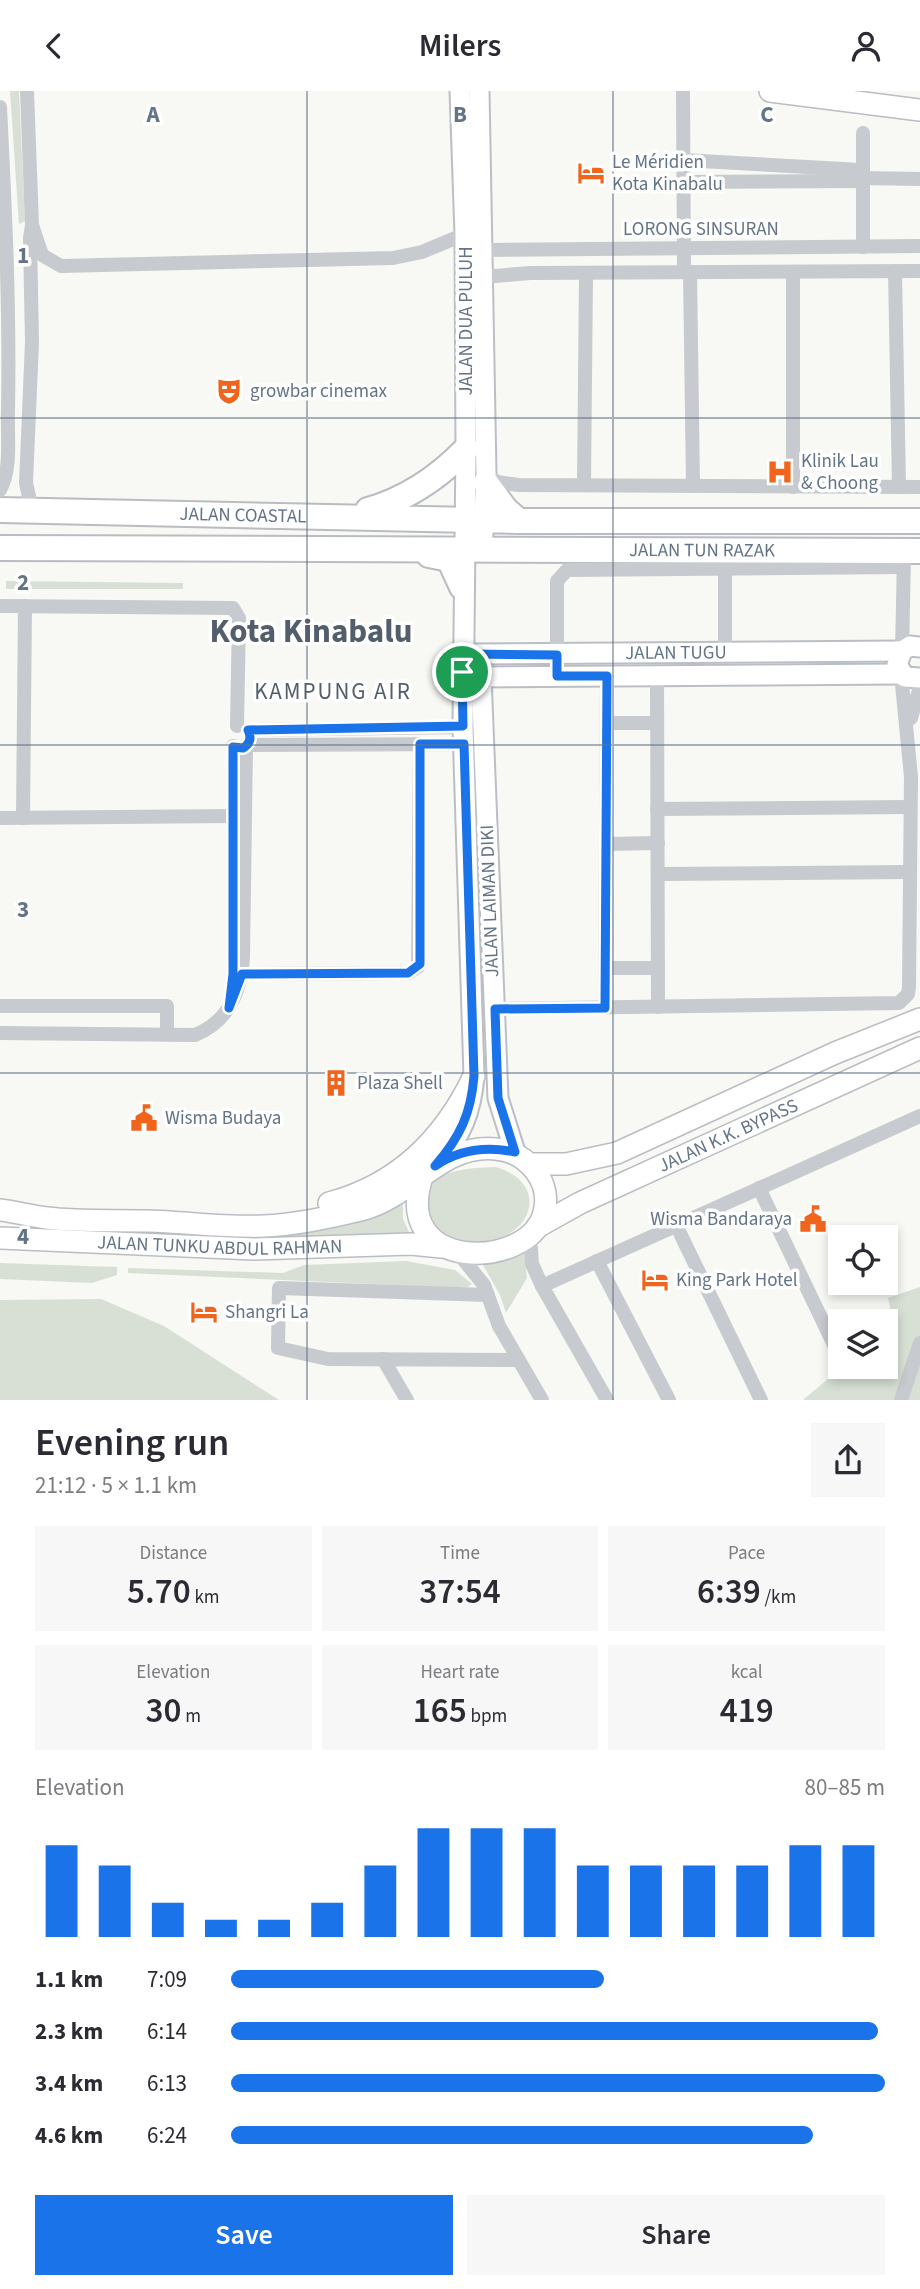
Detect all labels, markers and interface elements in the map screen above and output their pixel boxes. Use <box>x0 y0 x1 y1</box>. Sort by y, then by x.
text: Milers <box>419 23 501 69</box>
icon: back <box>35 27 73 65</box>
icon: person <box>847 27 885 65</box>
text: A <box>145 98 160 131</box>
text: B <box>453 98 467 131</box>
text: C <box>760 98 774 131</box>
place label: Le Méridien Kota Kinabalu <box>612 149 723 198</box>
hotel icon: Le Méridien Kota Kinabalu <box>576 158 606 188</box>
street label: LORONG SINSURAN <box>623 216 779 243</box>
text: 1 <box>17 239 29 272</box>
street label: JALAN DUA PULUH <box>453 246 480 396</box>
theatre icon: growbar cinemax <box>214 376 244 406</box>
place label: growbar cinemax <box>250 378 388 405</box>
place label: Klinik Lau & Choong <box>801 448 879 497</box>
hospital icon: Klinik Lau & Choong <box>765 457 795 487</box>
street label: JALAN COASTAL <box>179 500 307 530</box>
street label: JALAN TUN RAZAK <box>629 537 775 564</box>
text: 2 <box>17 566 29 599</box>
district label: Kota Kinabalu <box>210 608 412 655</box>
street label: JALAN TUGU <box>625 639 727 666</box>
pin <box>432 642 492 702</box>
icon: arrive <box>443 653 481 691</box>
district label: KAMPUNG AIR <box>254 675 412 708</box>
street label: JALAN LAIMAN DIKI <box>474 824 506 978</box>
text: 3 <box>17 893 29 926</box>
building icon: Plaza Shell <box>321 1068 351 1098</box>
place label: Plaza Shell <box>357 1070 443 1097</box>
street label: JALAN K.K. BYPASS <box>654 1092 802 1179</box>
public building icon: Wisma Budaya <box>129 1103 159 1133</box>
place label: Wisma Budaya <box>165 1105 281 1132</box>
public building icon: Wisma Bandaraya <box>798 1204 828 1234</box>
place label: Wisma Bandaraya <box>650 1206 792 1233</box>
text: 4 <box>17 1220 29 1253</box>
map controls <box>828 1225 898 1379</box>
button: locate <box>828 1225 898 1295</box>
street label: JALAN TUNKU ABDUL RAHMAN <box>97 1229 343 1263</box>
hotel icon: King Park Hotel <box>640 1265 670 1295</box>
place label: King Park Hotel <box>676 1267 798 1294</box>
hotel icon: Shangri La <box>189 1297 219 1327</box>
place label: Shangri La <box>225 1299 309 1326</box>
button: layers <box>828 1309 898 1379</box>
text: Evening run <box>35 1416 229 1470</box>
button: share <box>811 1423 885 1497</box>
text: 21:12 · 5 × 1.1 km <box>35 1469 197 1502</box>
text: Distance <box>140 1540 207 1567</box>
text: Time <box>440 1540 480 1567</box>
text: Pace <box>728 1540 765 1567</box>
text: 5.70 <box>127 1567 191 1617</box>
text: 37:54 <box>419 1567 501 1617</box>
text: 6:39 <box>697 1567 761 1617</box>
text: km <box>191 1584 220 1611</box>
text: /km <box>761 1584 796 1611</box>
text: Elevation <box>136 1659 210 1686</box>
text: Heart rate <box>420 1659 499 1686</box>
text: kcal <box>731 1659 763 1686</box>
text: 30 <box>146 1686 182 1736</box>
text: 165 <box>413 1686 467 1736</box>
text: 419 <box>720 1686 774 1736</box>
text: m <box>182 1703 201 1730</box>
text: bpm <box>467 1703 507 1730</box>
text: Elevation <box>35 1771 125 1804</box>
text: 80–85 m <box>805 1771 885 1804</box>
text: 1.1 km <box>35 1963 103 1996</box>
text: 7:09 <box>147 1963 187 1996</box>
text: 2.3 km <box>35 2015 103 2048</box>
text: 6:14 <box>147 2015 187 2048</box>
text: 3.4 km <box>35 2067 103 2100</box>
text: 6:13 <box>147 2067 187 2100</box>
text: 4.6 km <box>35 2119 103 2152</box>
text: 6:24 <box>147 2119 187 2152</box>
button: Save <box>35 2195 453 2275</box>
button: Share <box>467 2195 885 2275</box>

